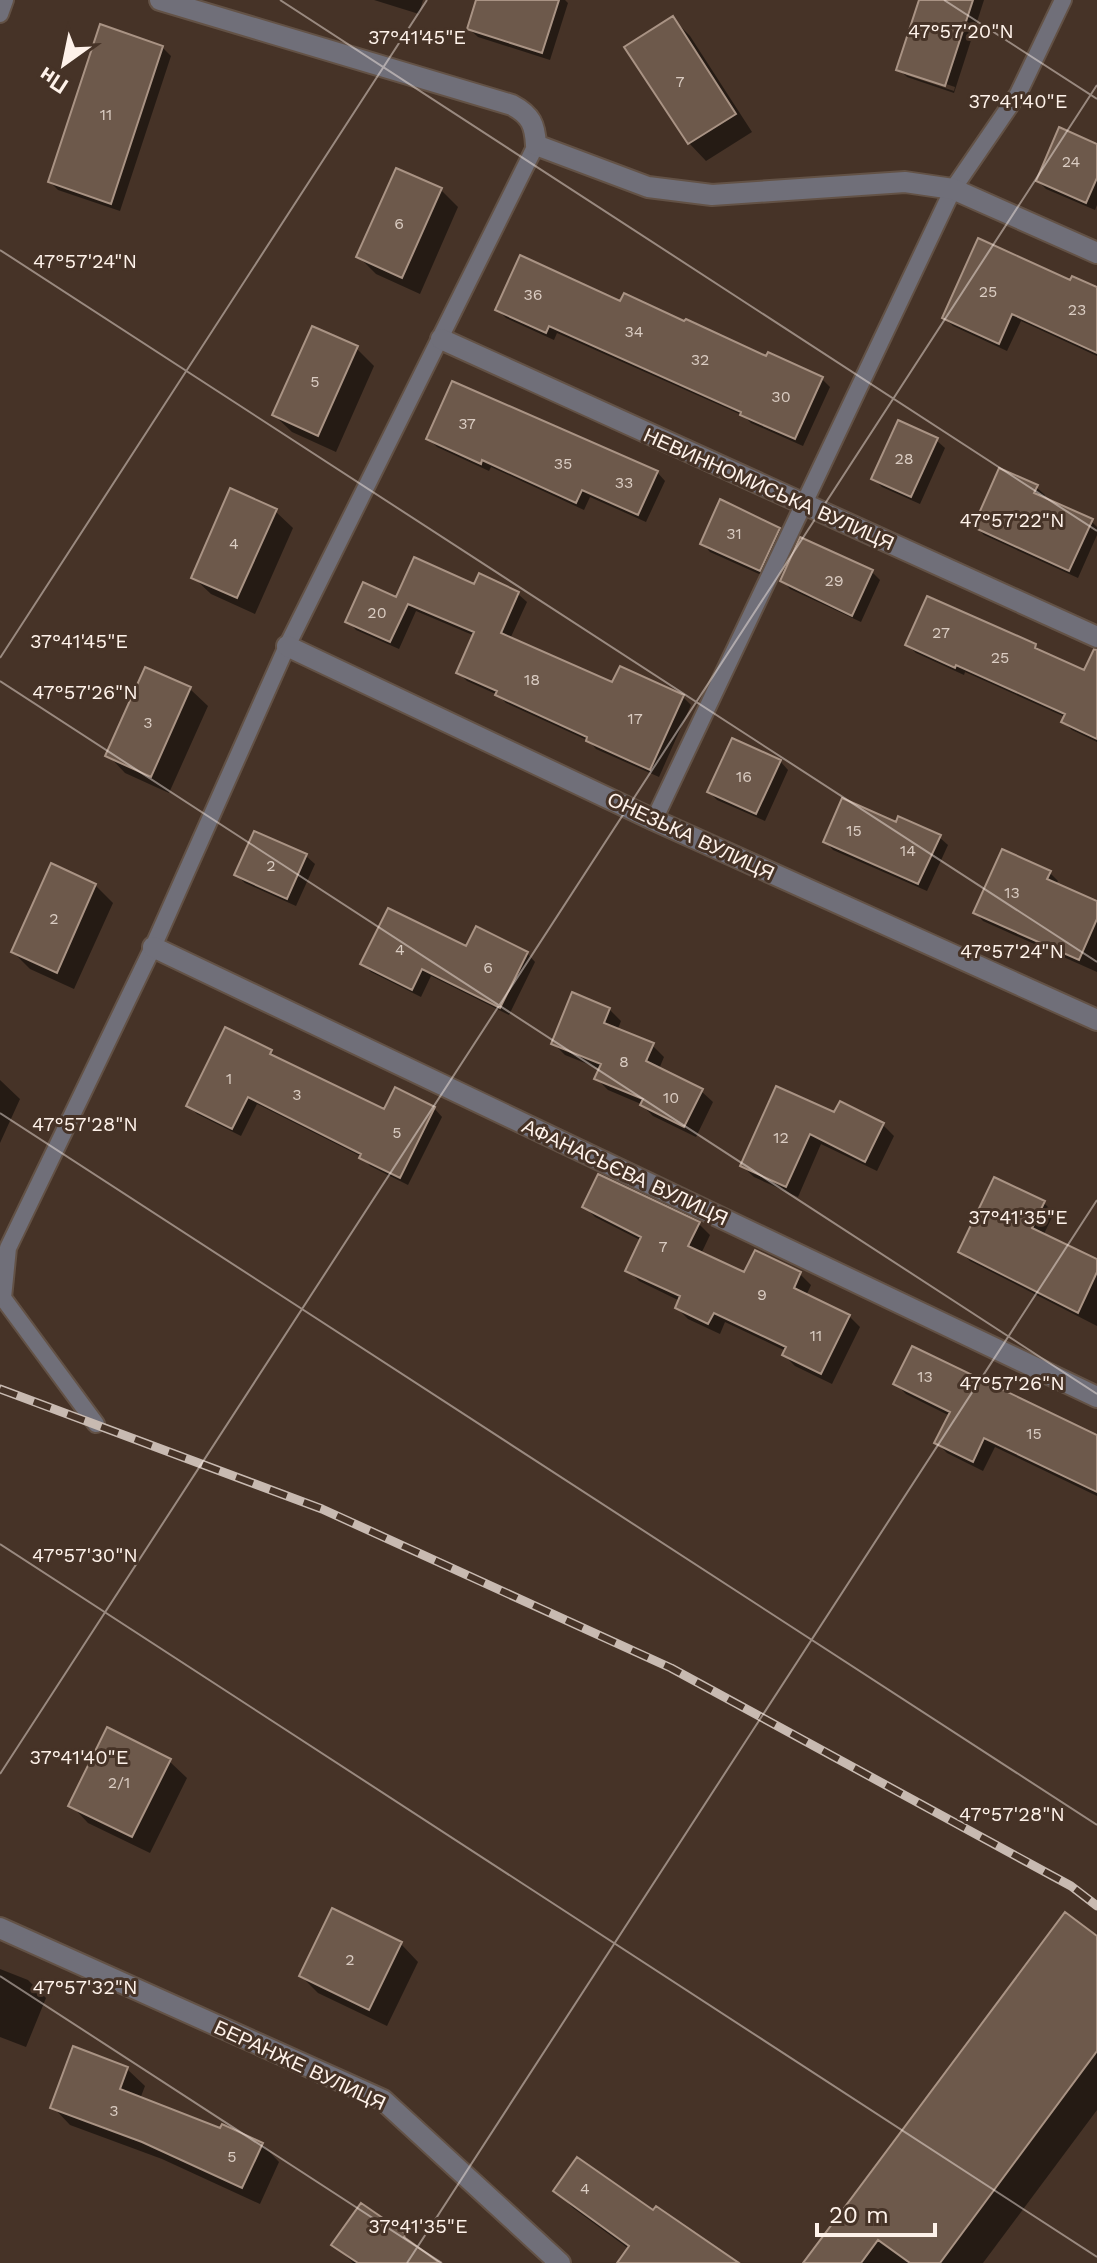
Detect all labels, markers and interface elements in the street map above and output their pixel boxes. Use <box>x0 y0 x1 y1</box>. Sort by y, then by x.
text: 47°57'20"N <box>908 19 1014 43</box>
north arrow <box>24 24 104 104</box>
text: 37°41'45"E <box>368 25 466 49</box>
text: Пн <box>34 62 72 99</box>
house number: 7 <box>676 72 685 91</box>
text: 37°41'40"E <box>969 89 1067 113</box>
house number: 11 <box>100 105 112 124</box>
house number: 24 <box>1062 152 1081 171</box>
house number: 6 <box>394 214 404 233</box>
text: 47°57'24"N <box>33 249 137 273</box>
house number: 25 <box>979 282 997 301</box>
house number: 36 <box>523 285 543 304</box>
house number: 23 <box>1068 300 1086 319</box>
house number: 34 <box>624 322 644 341</box>
house number: 32 <box>691 350 709 369</box>
house number: 5 <box>310 372 320 391</box>
house number: 30 <box>771 387 791 406</box>
house number: 37 <box>458 414 476 433</box>
street label: НЕВИННОМИСЬКА ВУЛИЦЯ <box>640 423 898 555</box>
house number: 28 <box>894 449 914 468</box>
house number: 35 <box>554 454 572 473</box>
house number: 33 <box>615 473 633 492</box>
text: 47°57'22"N <box>959 508 1065 532</box>
house number: 31 <box>726 524 742 543</box>
house number: 4 <box>229 534 239 553</box>
house number: 29 <box>824 571 844 590</box>
house number: 20 <box>367 603 387 622</box>
house number: 27 <box>932 623 950 642</box>
text: 37°41'45"E <box>30 629 128 653</box>
house number: 25 <box>991 648 1009 667</box>
house number: 18 <box>524 670 540 689</box>
text: 47°57'26"N <box>32 680 138 704</box>
house number: 17 <box>627 709 643 728</box>
house number: 3 <box>143 713 153 732</box>
house number: 16 <box>736 767 752 786</box>
street label: ОНЕЗЬКА ВУЛИЦЯ <box>604 787 778 885</box>
house number: 15 <box>846 821 862 840</box>
house number: 14 <box>900 841 916 860</box>
house number: 2 <box>266 856 276 875</box>
house number: 13 <box>1004 883 1020 902</box>
house number: 2 <box>49 909 59 928</box>
text: 47°57'24"N <box>960 939 1064 963</box>
house number: 4 <box>395 940 405 959</box>
house number: 6 <box>483 958 493 977</box>
house number: 8 <box>619 1052 629 1071</box>
house number: 1 <box>226 1069 232 1088</box>
house number: 3 <box>292 1085 302 1104</box>
house number: 10 <box>663 1088 679 1107</box>
text: 47°57'28"N <box>32 1112 138 1136</box>
street label: АФАНАСЬЄВА ВУЛИЦЯ <box>518 1114 732 1230</box>
house number: 5 <box>392 1123 402 1142</box>
house number: 12 <box>773 1128 789 1147</box>
text: 37°41'35"E <box>968 1205 1068 1229</box>
house number: 7 <box>659 1237 668 1256</box>
house number: 9 <box>757 1285 767 1304</box>
house number: 11 <box>810 1326 822 1345</box>
house number: 13 <box>917 1367 933 1386</box>
text: 47°57'26"N <box>959 1371 1065 1395</box>
house number: 15 <box>1026 1424 1042 1443</box>
text: 47°57'30"N <box>32 1543 138 1567</box>
text: 37°41'40"E <box>30 1745 128 1769</box>
house number: 2/1 <box>108 1773 130 1792</box>
text: 47°57'28"N <box>959 1802 1065 1826</box>
house number: 2 <box>345 1950 355 1969</box>
text: 47°57'32"N <box>32 1975 138 1999</box>
street label: БЕРАНЖЕ ВУЛИЦЯ <box>210 2015 390 2115</box>
house number: 3 <box>109 2101 119 2120</box>
house number: 5 <box>227 2147 237 2166</box>
house number: 4 <box>580 2179 590 2198</box>
scale bar <box>817 2187 935 2237</box>
text: 20 m <box>829 2201 889 2229</box>
text: 37°41'35"E <box>368 2214 468 2238</box>

